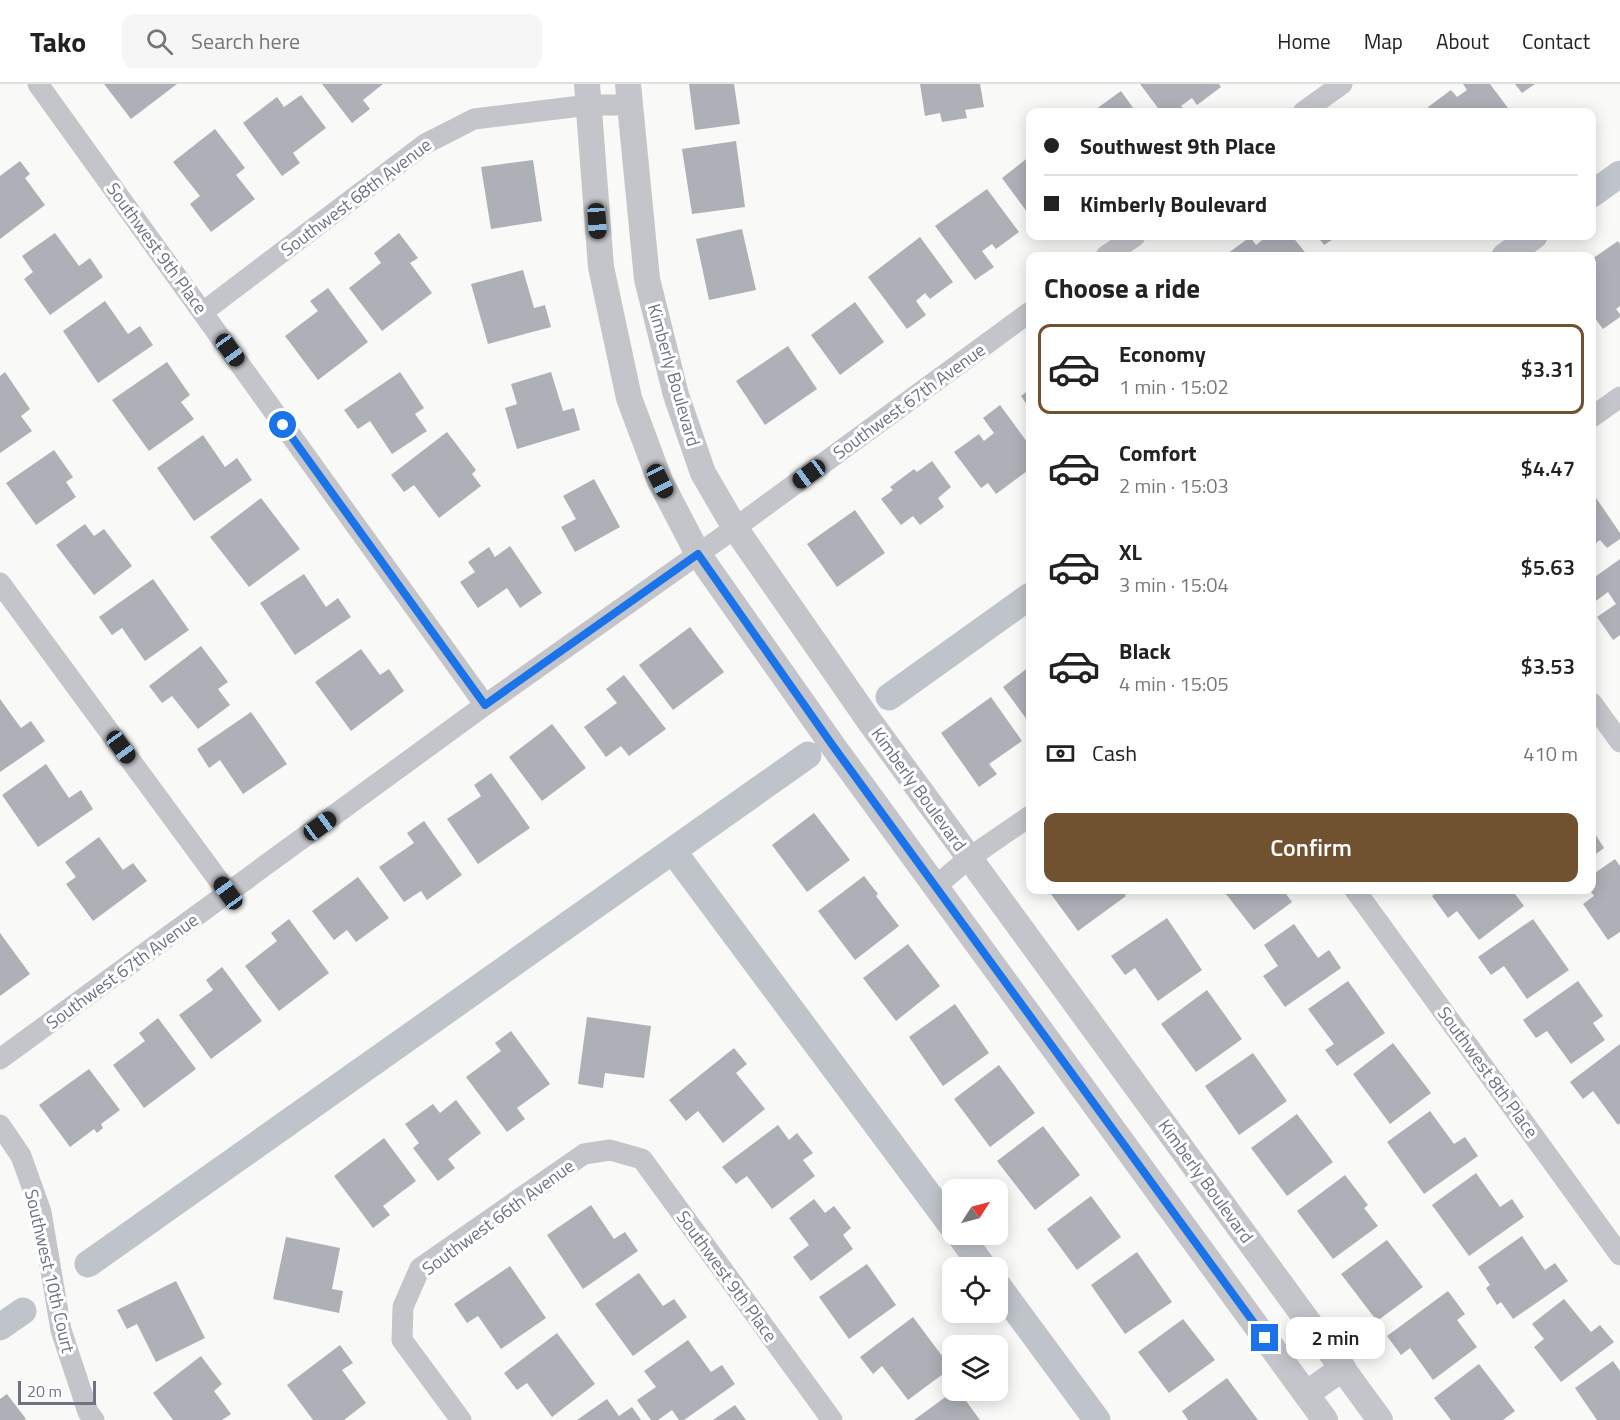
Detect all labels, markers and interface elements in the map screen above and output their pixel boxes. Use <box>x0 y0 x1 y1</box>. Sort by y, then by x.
search box <box>122 14 542 68</box>
text: Tako <box>30 20 86 63</box>
text: Search here <box>191 24 300 58</box>
icon: search <box>143 25 176 58</box>
text: Home <box>1277 25 1331 57</box>
text: Map <box>1364 25 1403 57</box>
text: About <box>1436 25 1489 57</box>
text: Contact <box>1522 25 1590 57</box>
text: Southwest 9th Place <box>1080 129 1276 163</box>
street label: Southwest 68th Avenue <box>275 131 437 263</box>
street label: Southwest 9th Place <box>100 177 214 319</box>
text: Kimberly Boulevard <box>1080 187 1267 221</box>
car <box>587 202 607 240</box>
text: Choose a ride <box>1044 267 1200 308</box>
street label: Kimberly Boulevard <box>641 301 707 449</box>
car <box>212 330 248 370</box>
street label: Southwest 67th Avenue <box>827 336 991 466</box>
text: Economy <box>1119 337 1206 371</box>
icon: car <box>1047 342 1101 396</box>
text: $3.31 <box>1520 352 1575 386</box>
text: 1 min · 15:02 <box>1119 371 1229 402</box>
route start <box>269 411 296 438</box>
text: Comfort <box>1119 436 1197 470</box>
icon: car <box>1047 441 1101 495</box>
text: $4.47 <box>1520 451 1575 485</box>
car <box>789 456 829 492</box>
car <box>644 461 676 501</box>
text: 2 min · 15:03 <box>1119 470 1229 501</box>
text: XL <box>1119 535 1142 569</box>
icon: car <box>1047 540 1101 594</box>
text: $5.63 <box>1520 550 1575 584</box>
text: 3 min · 15:04 <box>1119 569 1229 600</box>
text: Black <box>1119 634 1171 668</box>
icon: car <box>1047 639 1101 693</box>
text: $3.53 <box>1520 649 1575 683</box>
text: 4 min · 15:05 <box>1119 668 1229 699</box>
street label: Kimberly Boulevard <box>865 722 973 856</box>
car <box>103 727 139 767</box>
text: Cash <box>1092 736 1137 770</box>
icon: cash <box>1044 737 1077 770</box>
text: 410 m <box>1523 738 1578 769</box>
car <box>300 808 340 844</box>
button: Confirm <box>1044 813 1578 882</box>
car <box>210 873 246 913</box>
street label: Southwest 67th Avenue <box>40 906 204 1036</box>
street label: Southwest 8th Place <box>1431 1001 1545 1143</box>
street label: Kimberly Boulevard <box>1152 1114 1260 1248</box>
street label: Southwest 66th Avenue <box>416 1152 580 1282</box>
north arrow <box>942 1179 1008 1245</box>
map controls <box>942 1179 1008 1401</box>
street label: Southwest 10th Court <box>18 1186 82 1356</box>
street label: Southwest 9th Place <box>670 1205 784 1347</box>
button: locate <box>942 1257 1008 1323</box>
callout: 2 min <box>1286 1317 1385 1359</box>
text: 2 min <box>1311 1322 1360 1353</box>
route end <box>1251 1324 1278 1351</box>
button: layers <box>942 1335 1008 1401</box>
scale bar <box>18 1378 96 1406</box>
text: 20 m <box>27 1379 62 1403</box>

